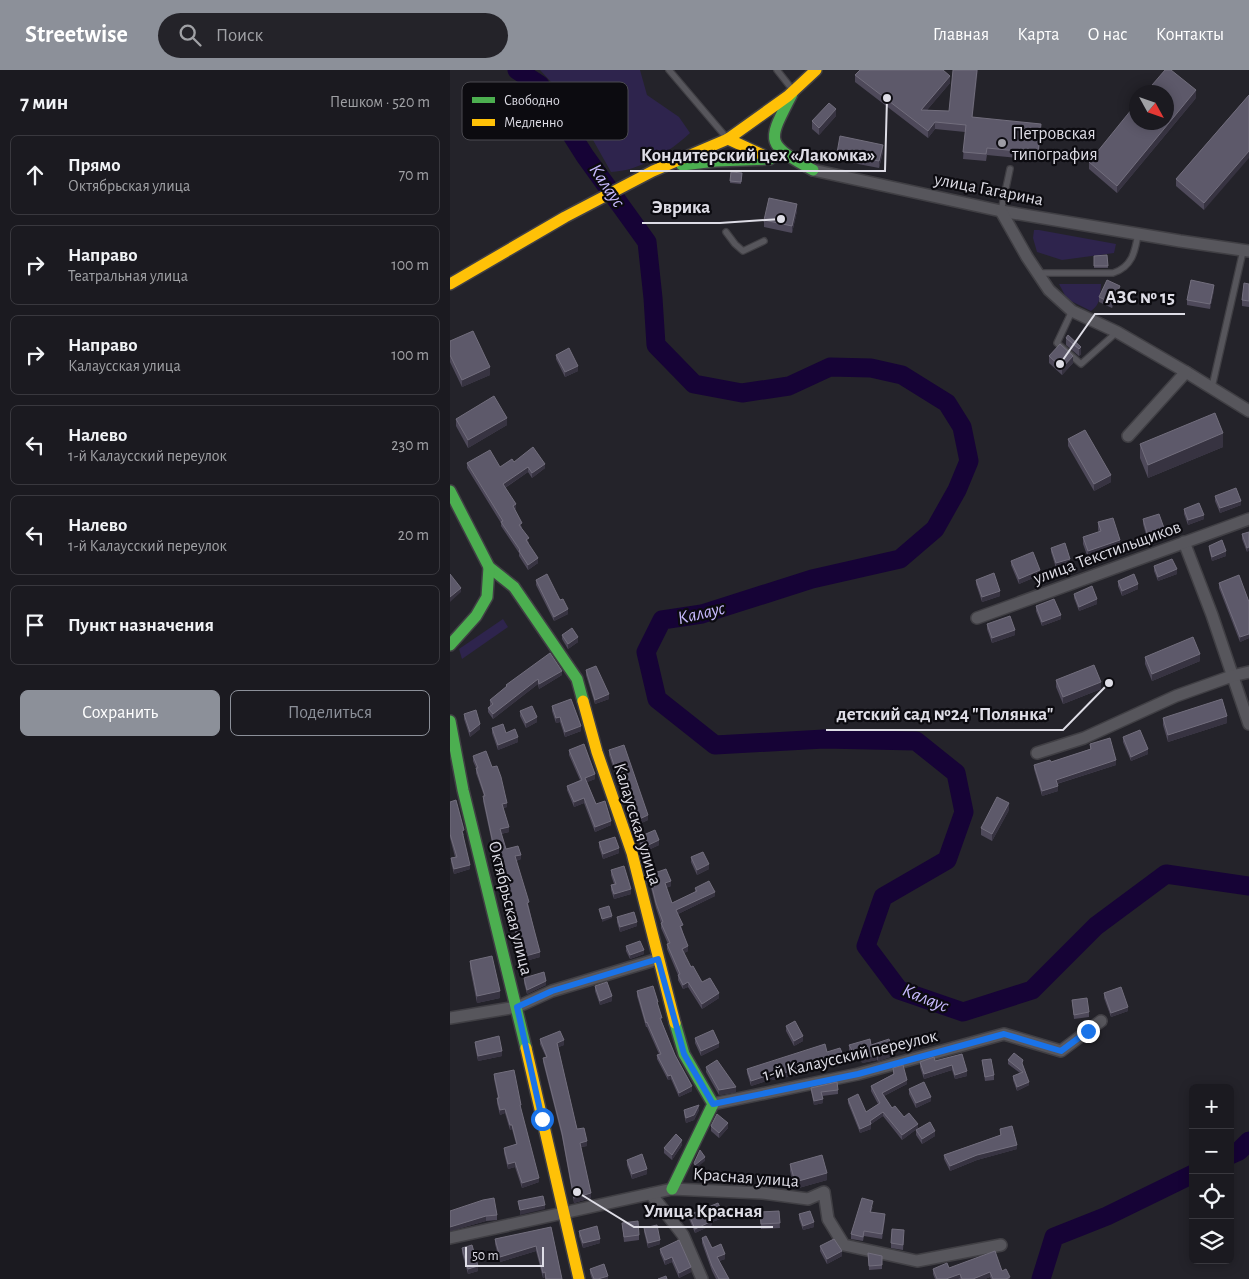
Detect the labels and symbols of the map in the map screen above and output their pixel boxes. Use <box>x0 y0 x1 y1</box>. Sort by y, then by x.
legend <box>462 82 628 140</box>
north arrow <box>1129 85 1174 130</box>
text: Свободно <box>504 94 560 108</box>
text: Медленно <box>504 116 563 130</box>
place label: Петровская типография <box>1011 125 1098 164</box>
callout: Кондитерский цех «Лакомка» <box>630 137 885 171</box>
marker: Петровская типография <box>996 137 1008 149</box>
text: Кондитерский цех «Лакомка» <box>641 146 875 165</box>
water label: Калаус <box>585 161 628 211</box>
street label: улица Гагарина <box>932 170 1045 209</box>
callout: Эврика <box>642 189 720 223</box>
text: Эврика <box>652 198 710 217</box>
callout: АЗС № 15 <box>1095 280 1185 314</box>
text: АЗС № 15 <box>1105 288 1175 307</box>
street label: улица Текстильщиков <box>1030 518 1184 588</box>
water label: Калаус <box>676 599 727 628</box>
callout: детский сад №24 "Полянка" <box>826 696 1063 730</box>
text: детский сад №24 "Полянка" <box>837 705 1054 724</box>
street label: Калаусская улица <box>610 761 664 888</box>
street label: Октябрьская улица <box>485 839 536 977</box>
water label: Калаус <box>900 981 952 1016</box>
route end <box>1077 1020 1100 1043</box>
street label: 1-й Калаусский переулок <box>761 1027 940 1085</box>
route start <box>531 1108 554 1131</box>
street label: Красная улица <box>692 1165 800 1191</box>
callout: Улица Красная <box>634 1193 773 1227</box>
text: Улица Красная <box>644 1202 762 1221</box>
scale bar <box>465 1244 544 1267</box>

